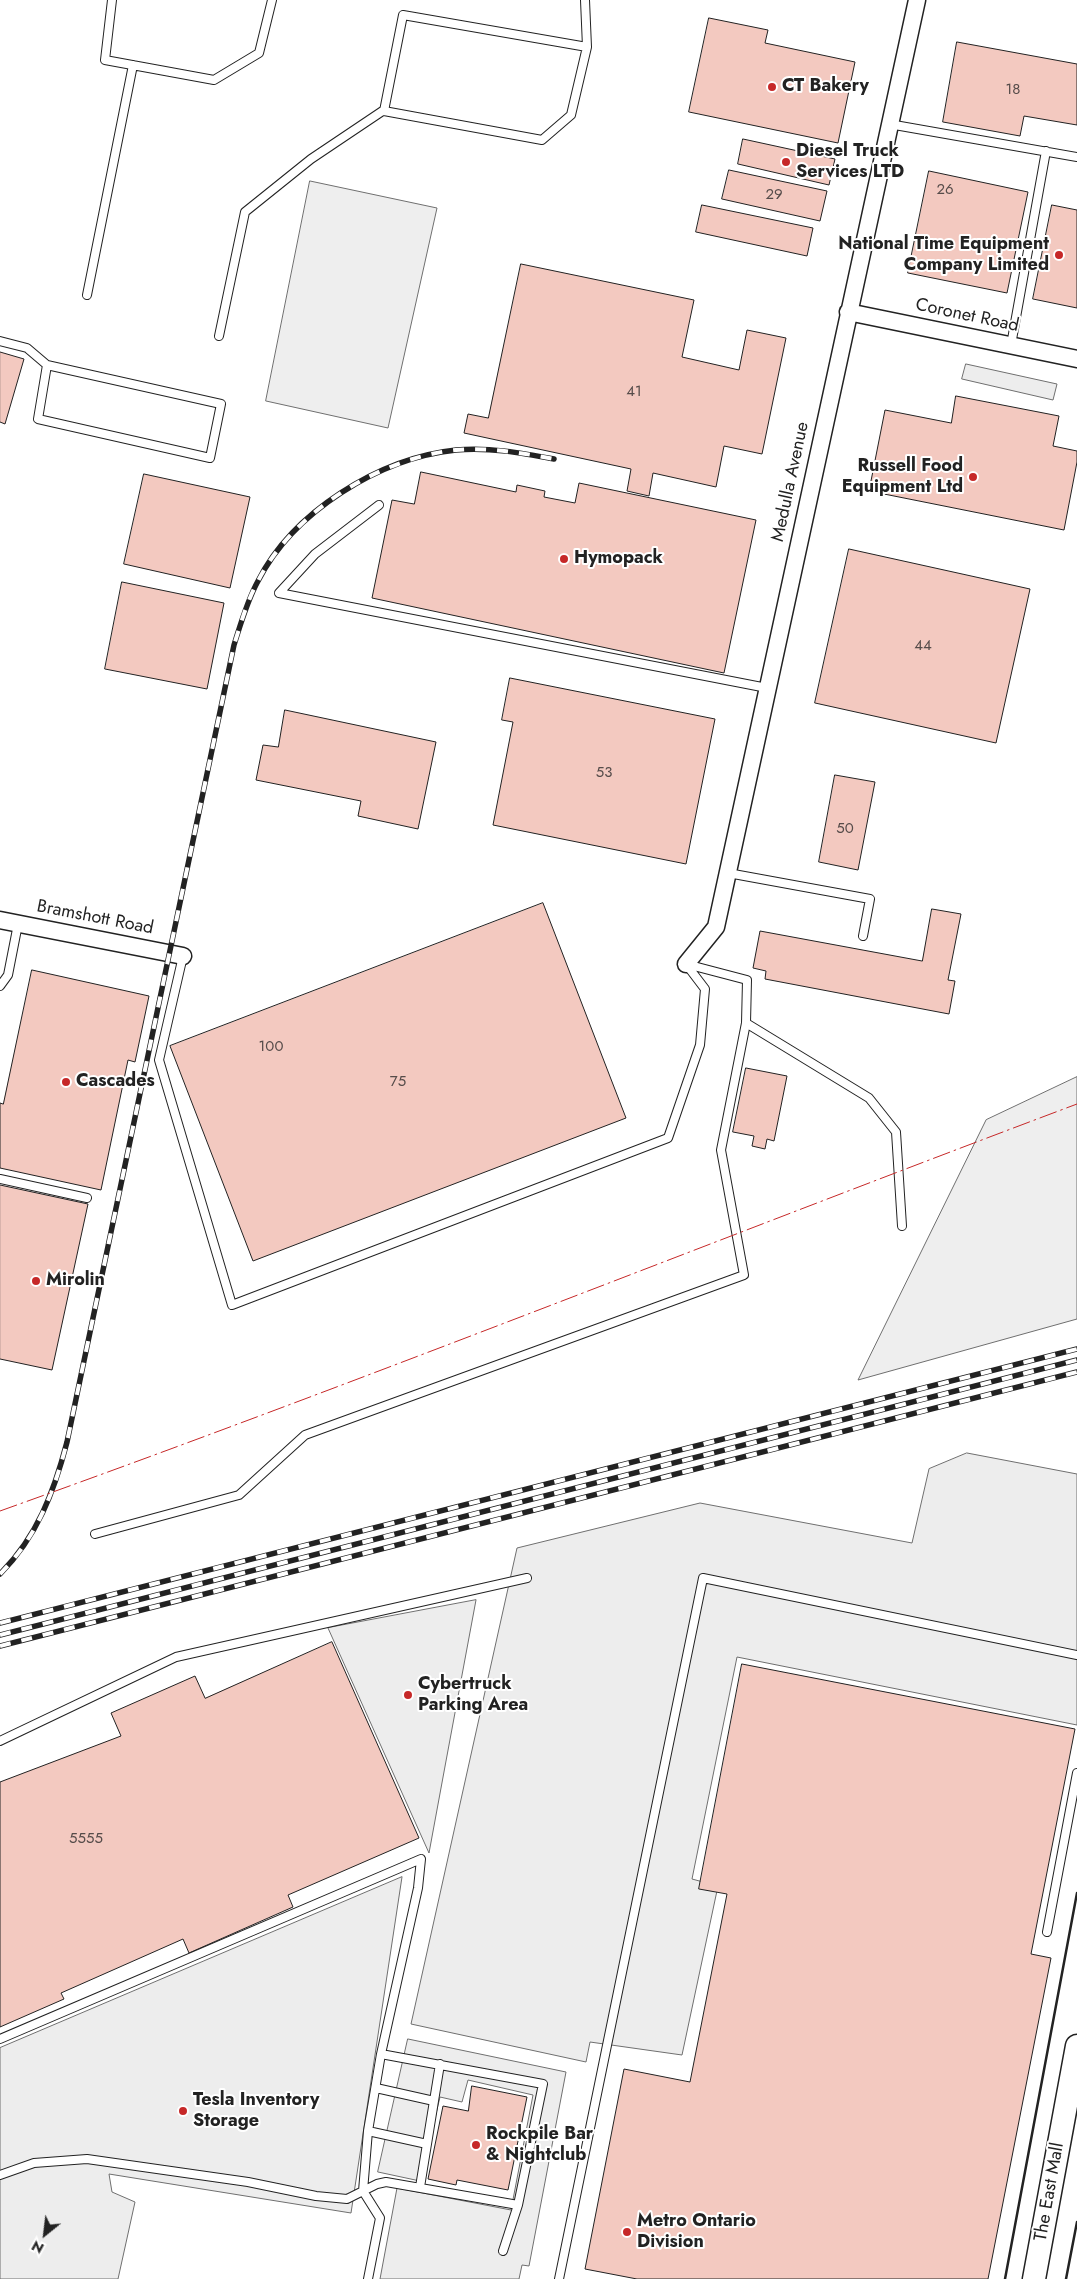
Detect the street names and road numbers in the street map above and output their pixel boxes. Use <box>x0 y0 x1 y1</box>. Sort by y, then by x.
street label: Coronet Road <box>913 295 1021 337</box>
street label: Medulla Avenue <box>768 420 814 544</box>
street label: Bramshott Road <box>35 896 155 940</box>
street label: The East Mall <box>1031 2141 1069 2243</box>

